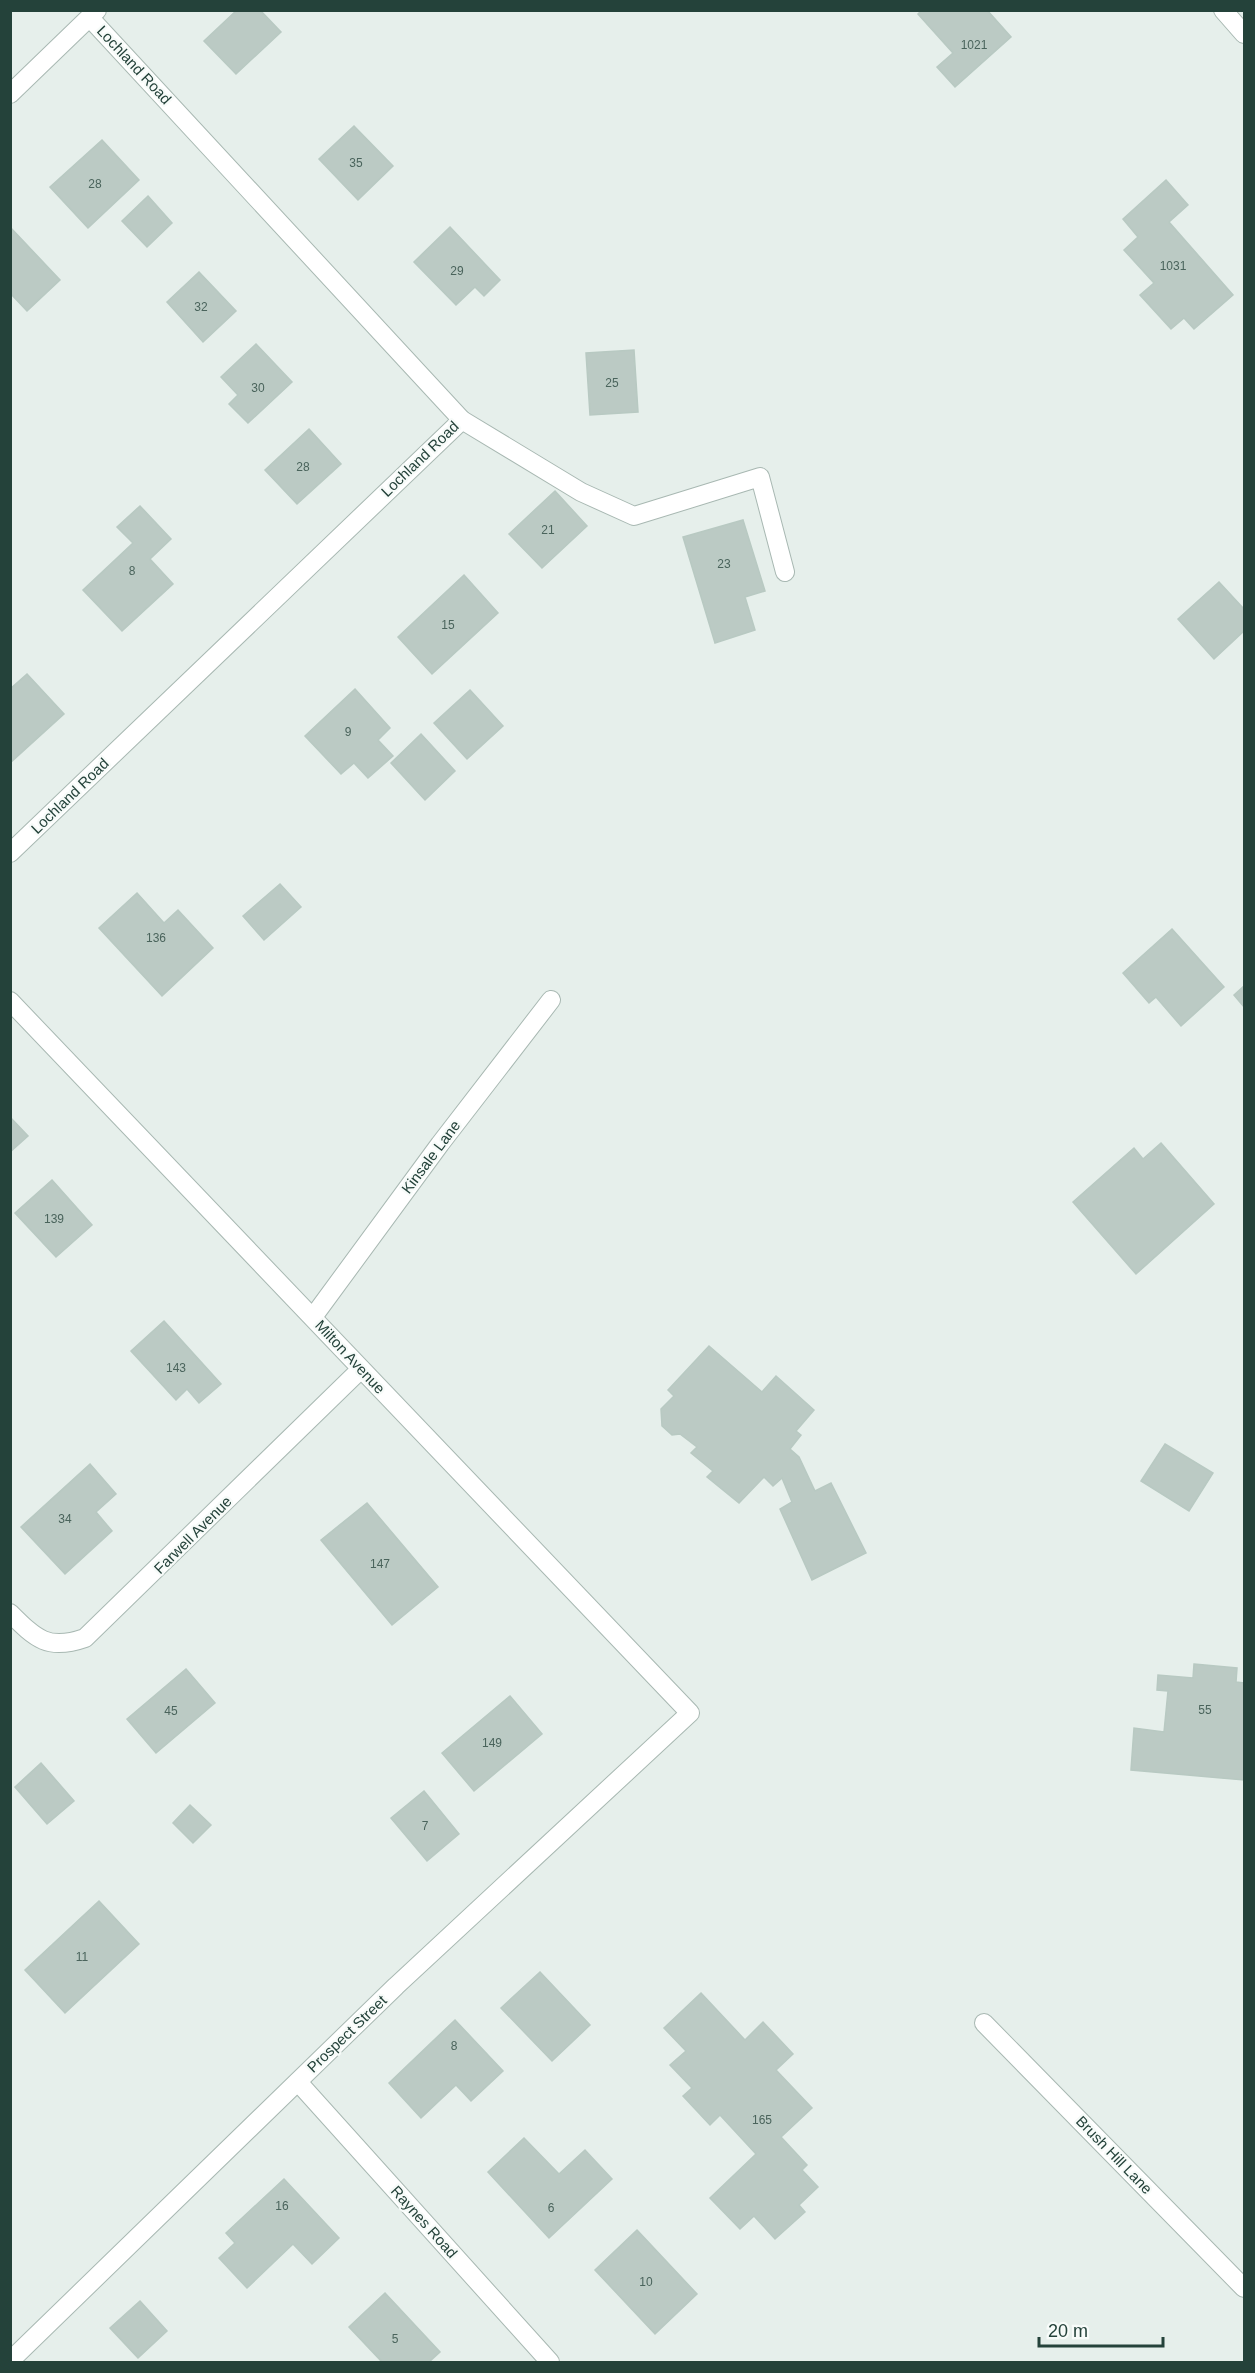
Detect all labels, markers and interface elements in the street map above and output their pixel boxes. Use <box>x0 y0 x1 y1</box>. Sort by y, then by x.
street label: Lochland Road <box>94 22 175 107</box>
house number: 1021 <box>961 38 988 52</box>
house number: 35 <box>349 156 363 170</box>
house number: 28 <box>88 177 102 191</box>
house number: 1031 <box>1160 259 1187 273</box>
house number: 29 <box>450 264 464 278</box>
house number: 32 <box>194 300 208 314</box>
house number: 25 <box>605 376 619 390</box>
house number: 30 <box>251 381 265 395</box>
street label: Lochland Road <box>377 417 462 500</box>
house number: 28 <box>296 460 310 474</box>
house number: 21 <box>541 523 555 537</box>
house number: 23 <box>717 557 731 571</box>
house number: 8 <box>129 564 136 578</box>
house number: 15 <box>441 618 455 632</box>
house number: 9 <box>345 725 352 739</box>
street label: Lochland Road <box>27 754 112 837</box>
house number: 136 <box>146 931 166 945</box>
street label: Kinsale Lane <box>398 1117 463 1196</box>
house number: 139 <box>44 1212 64 1226</box>
street label: Milton Avenue <box>312 1316 389 1397</box>
house number: 143 <box>166 1361 186 1375</box>
street label: Farwell Avenue <box>150 1492 235 1577</box>
house number: 34 <box>58 1512 72 1526</box>
house number: 147 <box>370 1557 390 1571</box>
house number: 55 <box>1198 1703 1212 1717</box>
house number: 45 <box>164 1704 178 1718</box>
house number: 149 <box>482 1736 502 1750</box>
house number: 7 <box>422 1819 429 1833</box>
house number: 11 <box>76 1950 89 1964</box>
street label: Prospect Street <box>304 1991 390 2076</box>
house number: 8 <box>451 2039 458 2053</box>
street label: Brush Hill Lane <box>1073 2112 1156 2197</box>
house number: 165 <box>752 2113 772 2127</box>
street label: Raynes Road <box>388 2182 461 2261</box>
house number: 16 <box>275 2199 289 2213</box>
house number: 6 <box>548 2201 555 2215</box>
house number: 10 <box>639 2275 653 2289</box>
scale bar <box>1039 2310 1164 2348</box>
text: 20 m <box>1048 2321 1088 2341</box>
house number: 5 <box>392 2332 399 2346</box>

